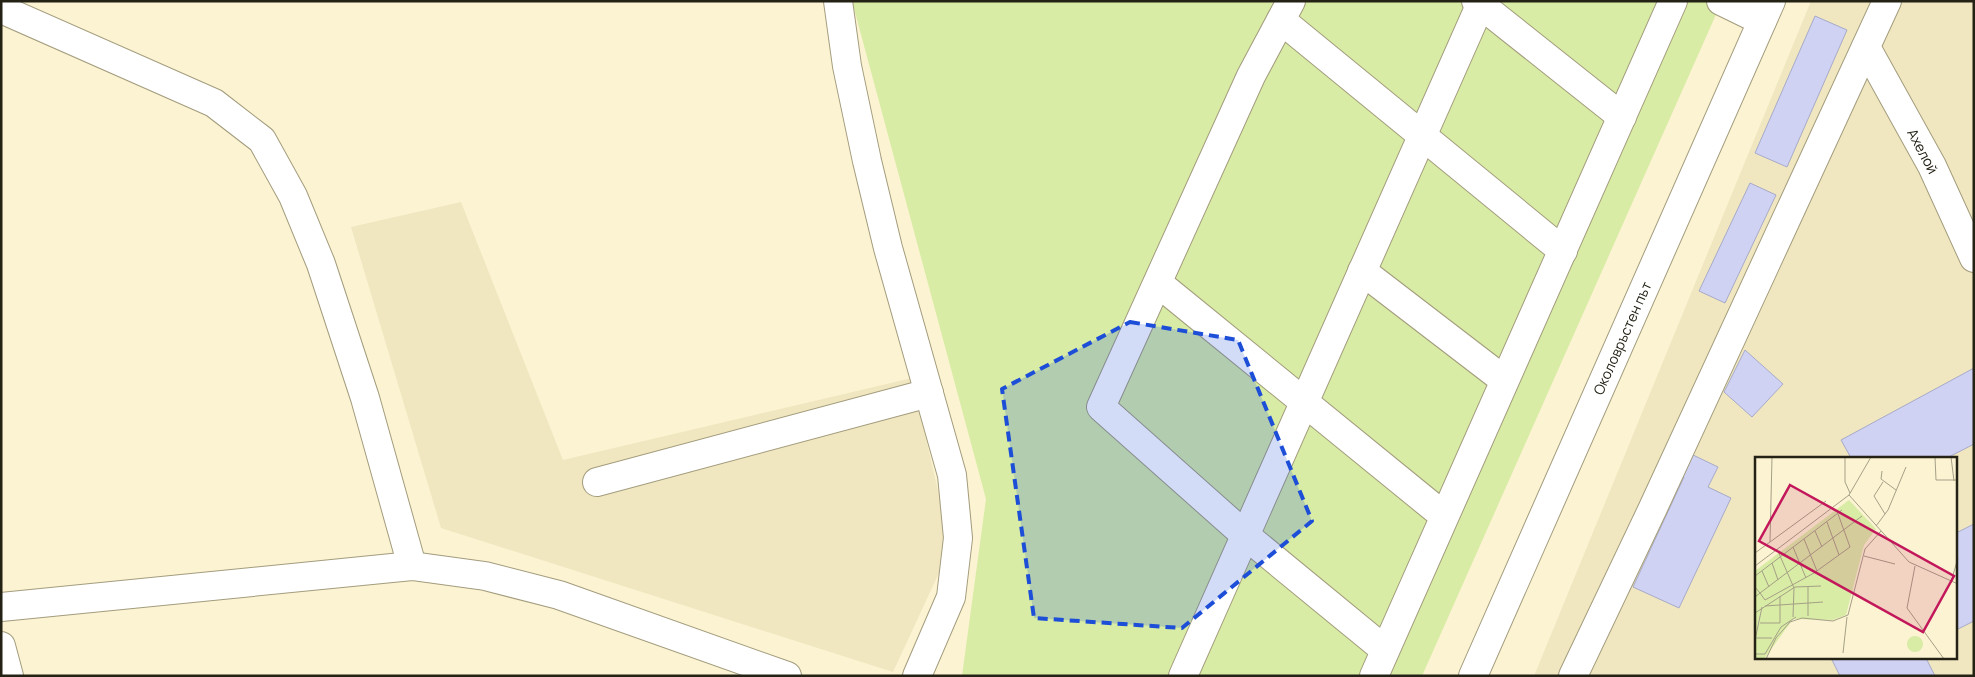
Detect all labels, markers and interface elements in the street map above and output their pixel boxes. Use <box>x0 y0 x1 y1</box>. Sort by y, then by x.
street label: Ахелой <box>1903 125 1943 177</box>
street label: Околовръстен път <box>1589 278 1655 398</box>
inset map <box>1755 457 1958 660</box>

